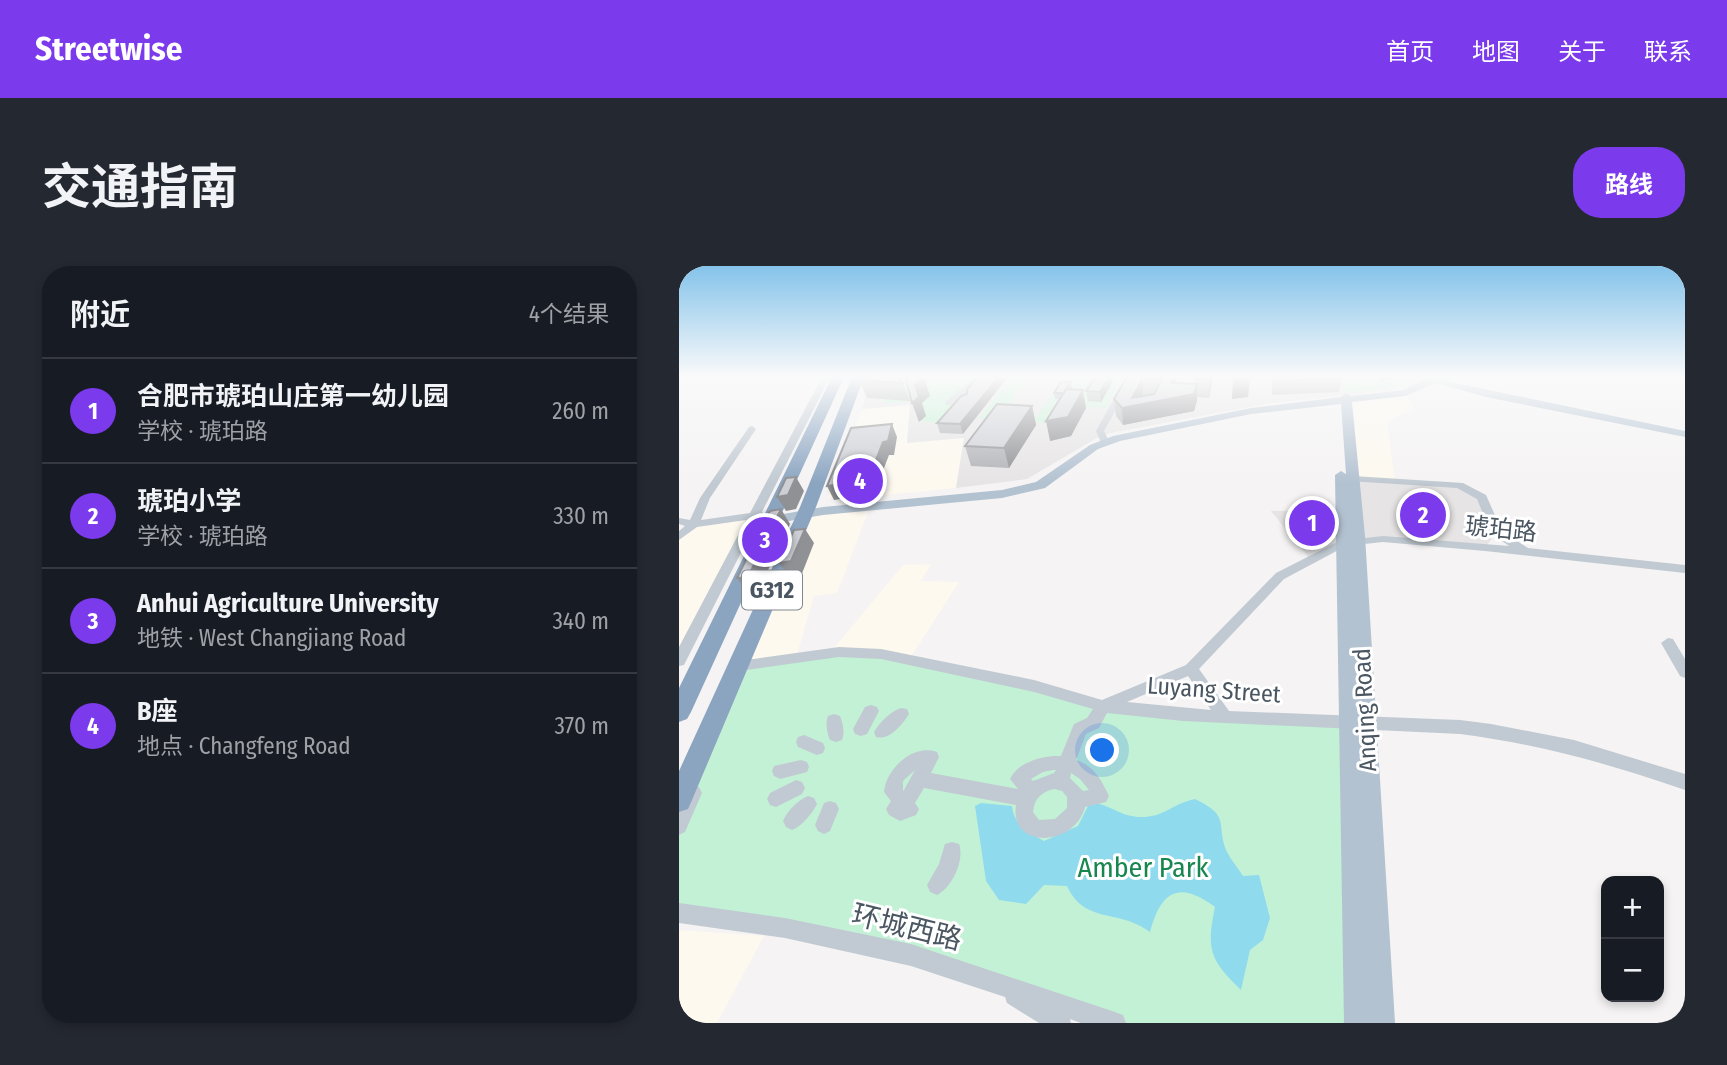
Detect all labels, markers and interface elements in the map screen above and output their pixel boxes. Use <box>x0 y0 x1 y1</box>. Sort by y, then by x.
text: Streetwise <box>35 29 182 69</box>
text: 首页 <box>1386 38 1434 66</box>
text: 地图 <box>1472 38 1520 66</box>
text: 关于 <box>1558 38 1606 66</box>
text: 联系 <box>1644 38 1692 66</box>
button: 路线 <box>1573 147 1685 218</box>
text: 交通指南 <box>42 158 238 217</box>
text: 附近 <box>70 297 130 333</box>
text: 4个结果 <box>529 300 609 328</box>
text: 合肥市琥珀山庄第一幼儿园 <box>137 381 449 412</box>
text: 1 <box>88 397 98 425</box>
text: 260 m <box>552 397 609 425</box>
text: 学校 · 琥珀路 <box>137 417 268 445</box>
pin: 4 <box>837 455 883 507</box>
text: 琥珀小学 <box>137 486 241 517</box>
pin: 2 <box>1400 489 1446 541</box>
pin: 1 <box>1289 497 1335 549</box>
text: 2 <box>88 502 98 530</box>
text: 330 m <box>553 502 609 530</box>
street label: 琥珀路 <box>1464 511 1538 547</box>
pin: 3 <box>742 514 788 566</box>
text: 学校 · 琥珀路 <box>137 522 268 550</box>
road number: G312 <box>742 570 802 610</box>
text: Anhui Agriculture University <box>137 588 439 619</box>
text: 3 <box>88 607 98 635</box>
text: 340 m <box>553 607 609 635</box>
text: 地铁 · West Changjiang Road <box>137 624 406 652</box>
street label: Anqing Road <box>1348 648 1382 772</box>
street label: Luyang Street <box>1146 671 1282 709</box>
text: B座 <box>137 696 178 727</box>
text: 4 <box>87 712 99 740</box>
text: 370 m <box>555 712 609 740</box>
text: 地点 · Changfeng Road <box>137 732 351 760</box>
your location <box>1085 733 1119 767</box>
park label: Amber Park <box>1077 851 1209 884</box>
map controls <box>1601 876 1664 1002</box>
button: + <box>1601 876 1664 939</box>
street label: 环城西路 <box>849 897 965 957</box>
button: − <box>1601 939 1664 1002</box>

